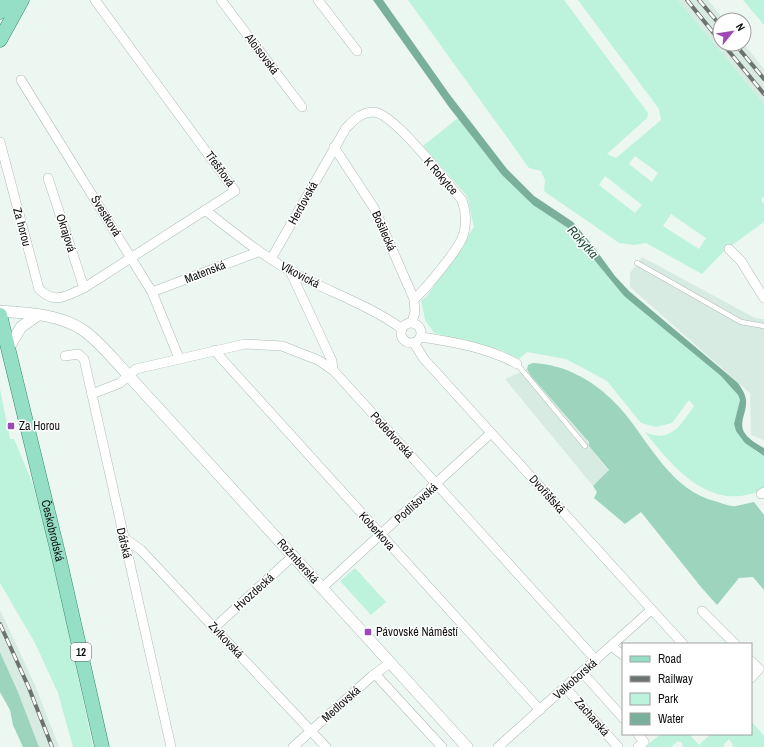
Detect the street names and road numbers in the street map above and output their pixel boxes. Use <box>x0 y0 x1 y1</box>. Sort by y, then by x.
street label: Aloisovská <box>241 29 283 78</box>
street label: Třešňová <box>202 148 239 191</box>
street label: K Rokytce <box>420 154 462 198</box>
street label: Herdovská <box>285 178 322 227</box>
street label: Švestková <box>87 193 125 240</box>
street label: Za horou <box>9 206 35 248</box>
street label: Bošilecká <box>368 208 400 254</box>
street label: Okrajová <box>52 212 80 255</box>
street label: Matenská <box>182 257 228 287</box>
street label: Vlkovická <box>278 258 323 292</box>
street label: Podedvorská <box>367 408 418 462</box>
street label: Dvořišťská <box>526 471 569 517</box>
street label: Podlišovská <box>391 479 441 527</box>
street label: Českobrodská <box>37 498 68 564</box>
street label: Koberkova <box>355 508 399 554</box>
street label: Dářská <box>113 526 135 560</box>
street label: Rožmberská <box>274 535 323 587</box>
street label: Hvozdecká <box>231 569 278 614</box>
street label: Zvíkovská <box>205 618 247 662</box>
road number: 12 <box>71 643 91 661</box>
street label: Velkoborská <box>550 655 601 703</box>
street label: Medlovská <box>318 682 364 726</box>
street label: Zacharská <box>571 694 613 740</box>

